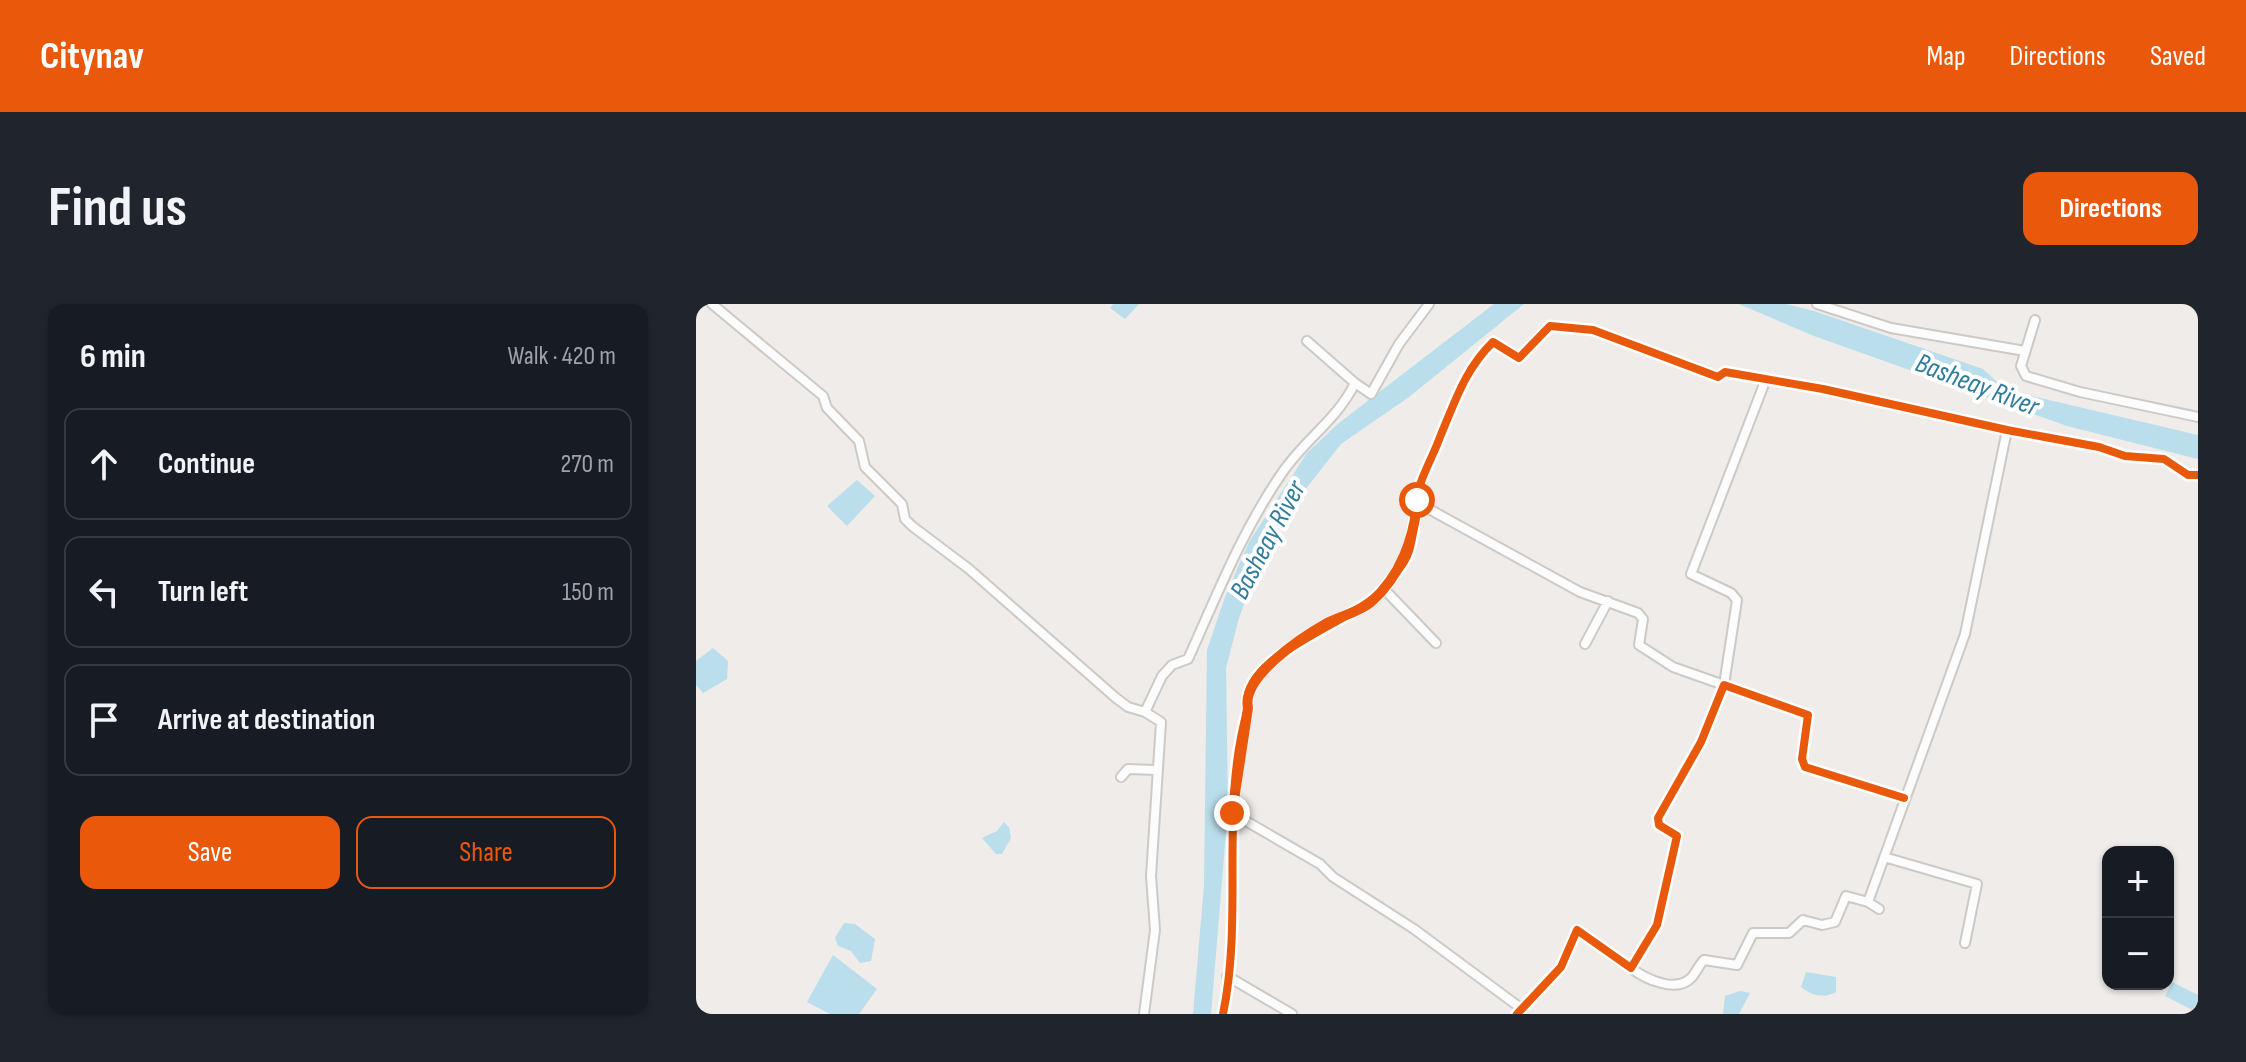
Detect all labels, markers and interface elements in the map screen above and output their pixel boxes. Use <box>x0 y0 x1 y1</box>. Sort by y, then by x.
text: Citynav <box>40 34 144 79</box>
text: Map <box>1927 40 1966 73</box>
text: Directions <box>2010 40 2106 73</box>
text: Saved <box>2150 40 2206 73</box>
button: Directions <box>2023 172 2198 245</box>
text: Find us <box>48 175 187 242</box>
text: 6 min <box>80 336 146 377</box>
text: Walk · 420 m <box>507 341 616 372</box>
water label: Basheay River <box>1911 346 2044 424</box>
icon: ahead <box>82 442 126 486</box>
text: Continue <box>158 446 255 482</box>
text: 270 m <box>561 449 614 480</box>
water label: Basheay River <box>1223 474 1313 605</box>
route start <box>1399 482 1435 518</box>
icon: left <box>82 570 126 614</box>
text: Turn left <box>158 574 248 610</box>
text: 150 m <box>562 577 614 608</box>
icon: arrive <box>82 698 126 742</box>
text: Arrive at destination <box>158 702 375 738</box>
route end <box>1214 795 1250 831</box>
button: Save <box>80 816 340 889</box>
button: Share <box>356 816 616 889</box>
map controls <box>2102 846 2174 990</box>
button: + <box>2102 846 2174 918</box>
button: − <box>2102 918 2174 990</box>

